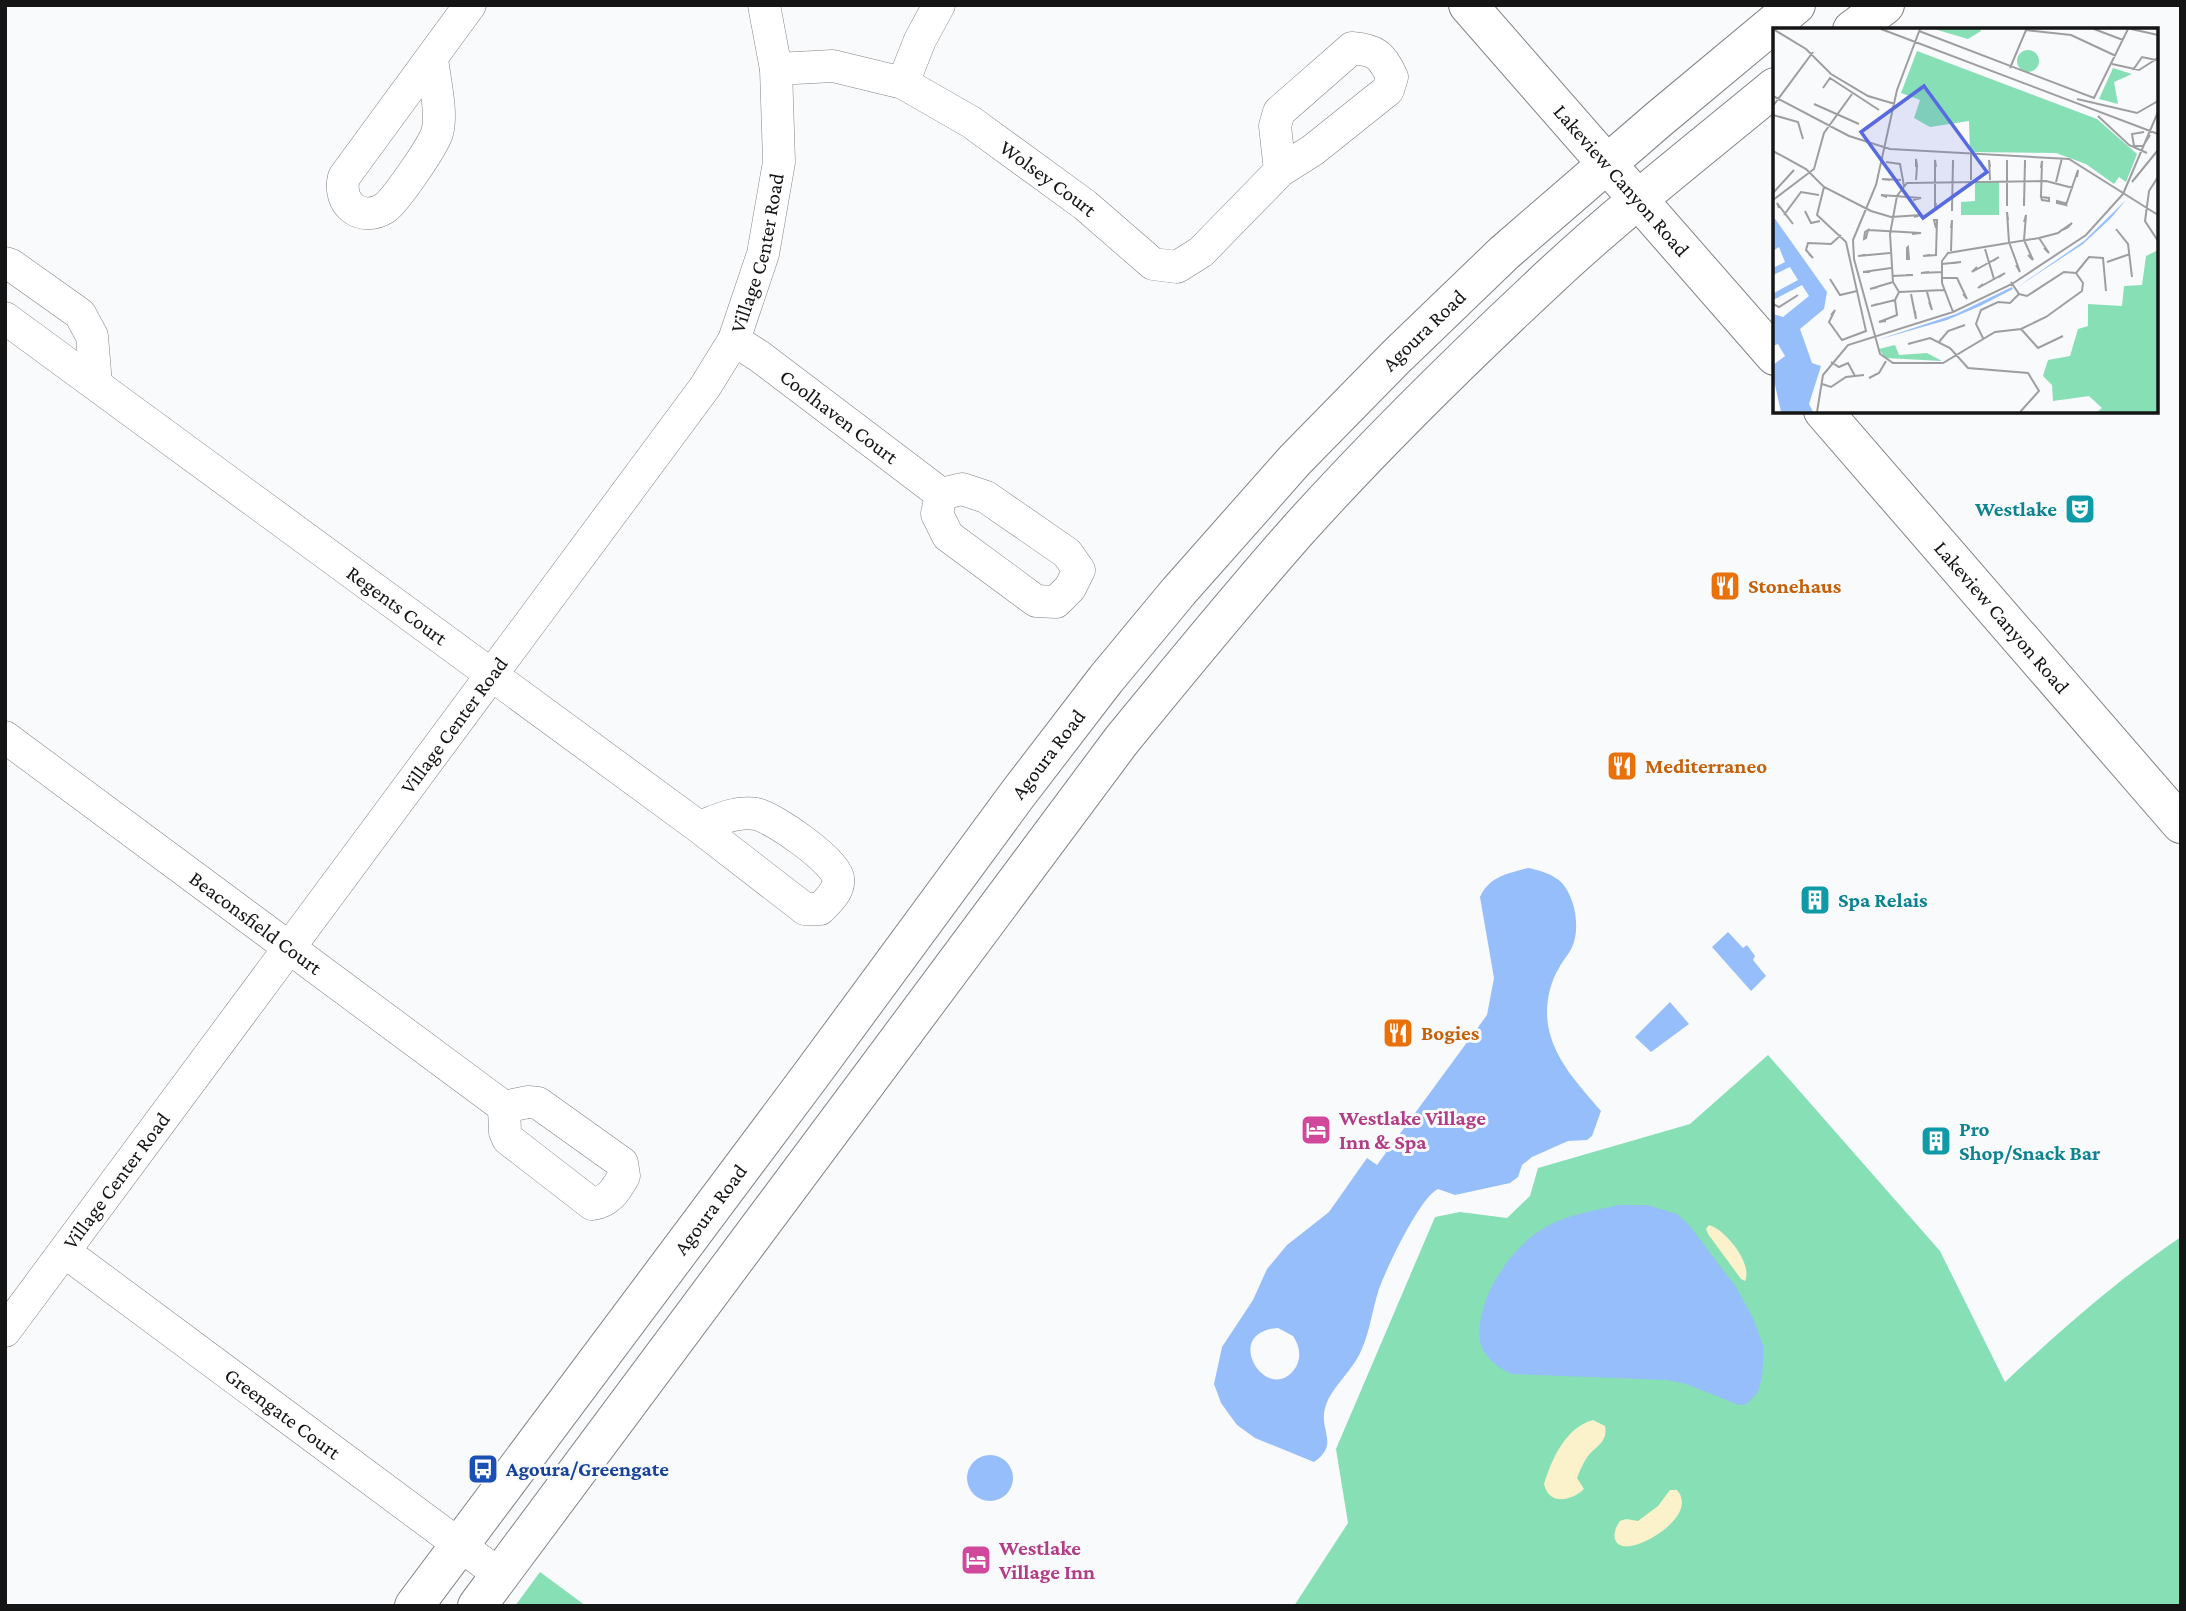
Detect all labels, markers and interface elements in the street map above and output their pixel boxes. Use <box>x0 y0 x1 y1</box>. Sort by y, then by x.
inset map <box>1773 28 2158 413</box>
street label: Lakeview Canyon Road <box>1548 99 1694 261</box>
street label: Wolsey Court <box>995 135 1102 222</box>
street label: Village Center Road <box>725 171 789 336</box>
street label: Agoura Road <box>1377 285 1471 376</box>
street label: Coolhaven Court <box>775 364 904 470</box>
theatre icon: Westlake <box>2063 492 2097 526</box>
place label: Westlake <box>1974 497 2057 521</box>
street label: Lakeview Canyon Road <box>1929 536 2074 698</box>
street label: Regents Court <box>342 561 453 651</box>
restaurant icon: Stonehaus <box>1708 569 1742 603</box>
place label: Stonehaus <box>1748 574 1842 598</box>
street label: Village Center Road <box>396 652 513 798</box>
street label: Agoura Road <box>1006 705 1090 804</box>
restaurant icon: Mediterraneo <box>1605 749 1639 783</box>
place label: Mediterraneo <box>1645 754 1767 778</box>
street label: Beaconsfield Court <box>185 866 327 980</box>
building icon: Spa Relais <box>1798 883 1832 917</box>
place label: Spa Relais <box>1838 888 1928 912</box>
restaurant icon: Bogies <box>1381 1016 1415 1050</box>
place label: Bogies <box>1421 1021 1480 1045</box>
place label: Westlake Village Inn & Spa <box>1338 1106 1486 1154</box>
street label: Village Center Road <box>58 1108 175 1254</box>
hotel icon: Westlake Village Inn & Spa <box>1299 1113 1333 1147</box>
place label: Pro Shop/Snack Bar <box>1959 1117 2101 1165</box>
building icon: Pro Shop/Snack Bar <box>1919 1124 1953 1158</box>
street label: Agoura Road <box>669 1160 752 1260</box>
street label: Greengate Court <box>220 1363 346 1465</box>
bus stop icon: Agoura/Greengate <box>466 1452 500 1486</box>
place label: Agoura/Greengate <box>505 1457 669 1481</box>
place label: Westlake Village Inn <box>998 1536 1095 1584</box>
hotel icon: Westlake Village Inn <box>959 1543 993 1577</box>

